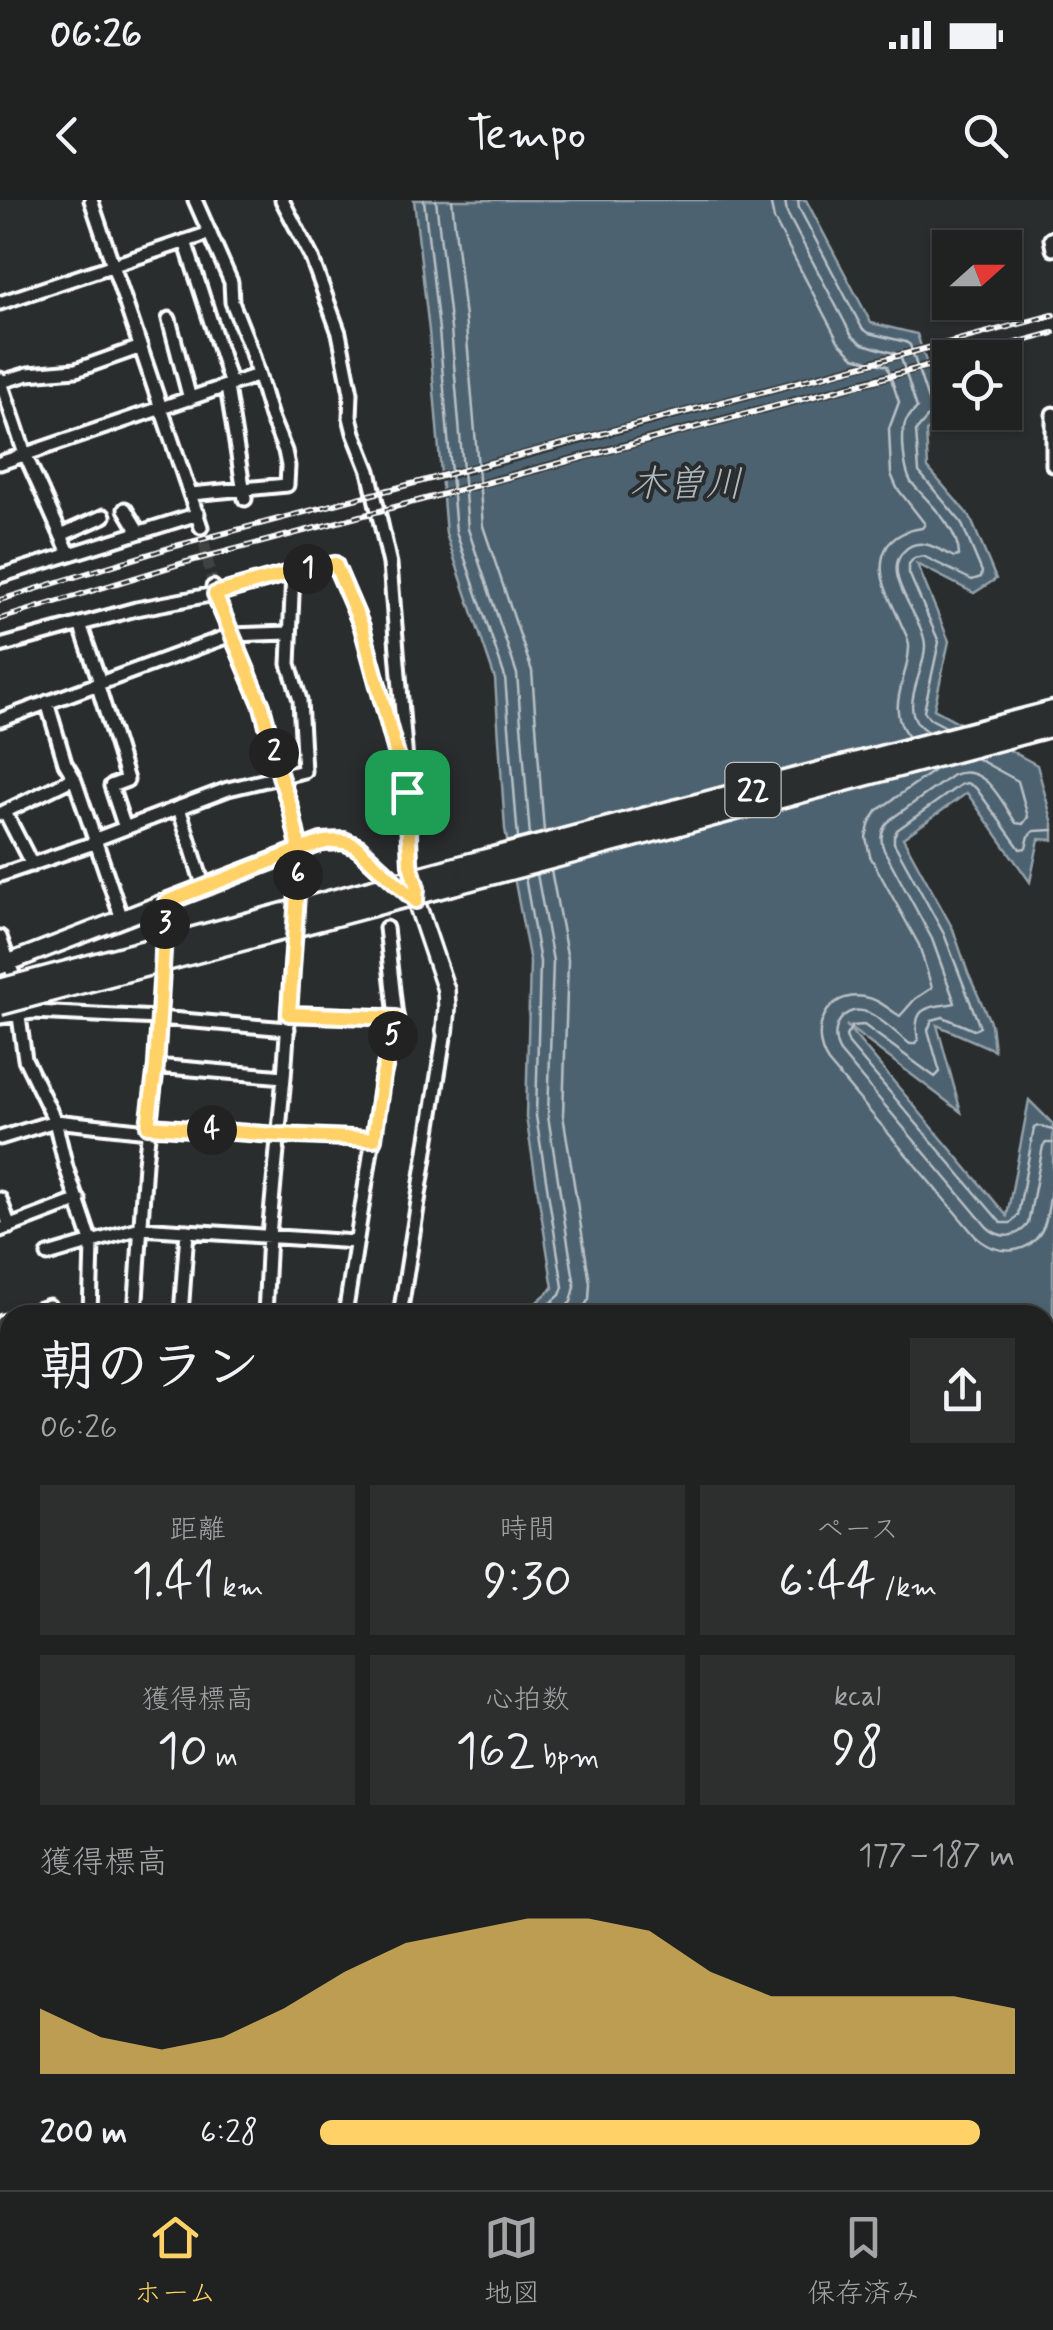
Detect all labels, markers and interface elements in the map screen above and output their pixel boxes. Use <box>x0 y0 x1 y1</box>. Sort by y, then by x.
text: 06:26 <box>50 11 142 60</box>
text: Tempo <box>467 106 586 165</box>
icon: back <box>40 108 95 163</box>
icon: search <box>958 108 1013 163</box>
north arrow <box>932 230 1022 320</box>
map controls <box>932 230 1022 430</box>
button: locate <box>932 340 1022 430</box>
water label: 木曽川 <box>629 461 743 510</box>
pin: 1 <box>283 544 333 594</box>
text: 1 <box>302 550 314 587</box>
pin: 2 <box>249 728 299 778</box>
text: 2 <box>267 734 281 771</box>
pin <box>365 750 450 835</box>
road number: 22 <box>726 763 780 817</box>
icon: arrive <box>380 765 435 820</box>
pin: 6 <box>273 850 323 900</box>
text: 6 <box>291 856 305 893</box>
pin: 3 <box>140 899 190 949</box>
text: 3 <box>159 905 171 942</box>
pin: 5 <box>368 1011 418 1061</box>
text: 5 <box>385 1017 401 1054</box>
pin: 4 <box>187 1105 237 1155</box>
text: 4 <box>204 1111 220 1148</box>
text: 朝のラン <box>40 1333 260 1405</box>
button: share <box>910 1338 1015 1443</box>
text: 06:26 <box>40 1407 118 1449</box>
text: 距離 <box>169 1512 226 1549</box>
text: 時間 <box>499 1512 556 1549</box>
text: ペース <box>816 1512 899 1549</box>
text: 1.41 <box>132 1549 215 1615</box>
text: 9:30 <box>483 1549 572 1615</box>
text: 6:44 <box>778 1549 876 1615</box>
text: km <box>215 1570 263 1607</box>
text: /km <box>876 1570 937 1607</box>
text: kcal <box>834 1679 881 1716</box>
text: 獲得標高 <box>141 1682 254 1719</box>
text: 心拍数 <box>485 1682 570 1719</box>
text: 98 <box>832 1716 883 1782</box>
text: 10 <box>157 1719 208 1785</box>
text: 162 <box>456 1719 535 1785</box>
text: m <box>208 1740 238 1777</box>
text: bpm <box>535 1740 599 1777</box>
text: 177–187 m <box>858 1835 1015 1877</box>
text: 獲得標高 <box>40 1842 168 1884</box>
text: 200 m <box>40 2112 127 2154</box>
text: 6:28 <box>200 2112 258 2154</box>
tab: ホーム <box>134 2210 217 2313</box>
tab: 地図 <box>484 2210 540 2313</box>
tab: 保存済み <box>807 2210 919 2313</box>

